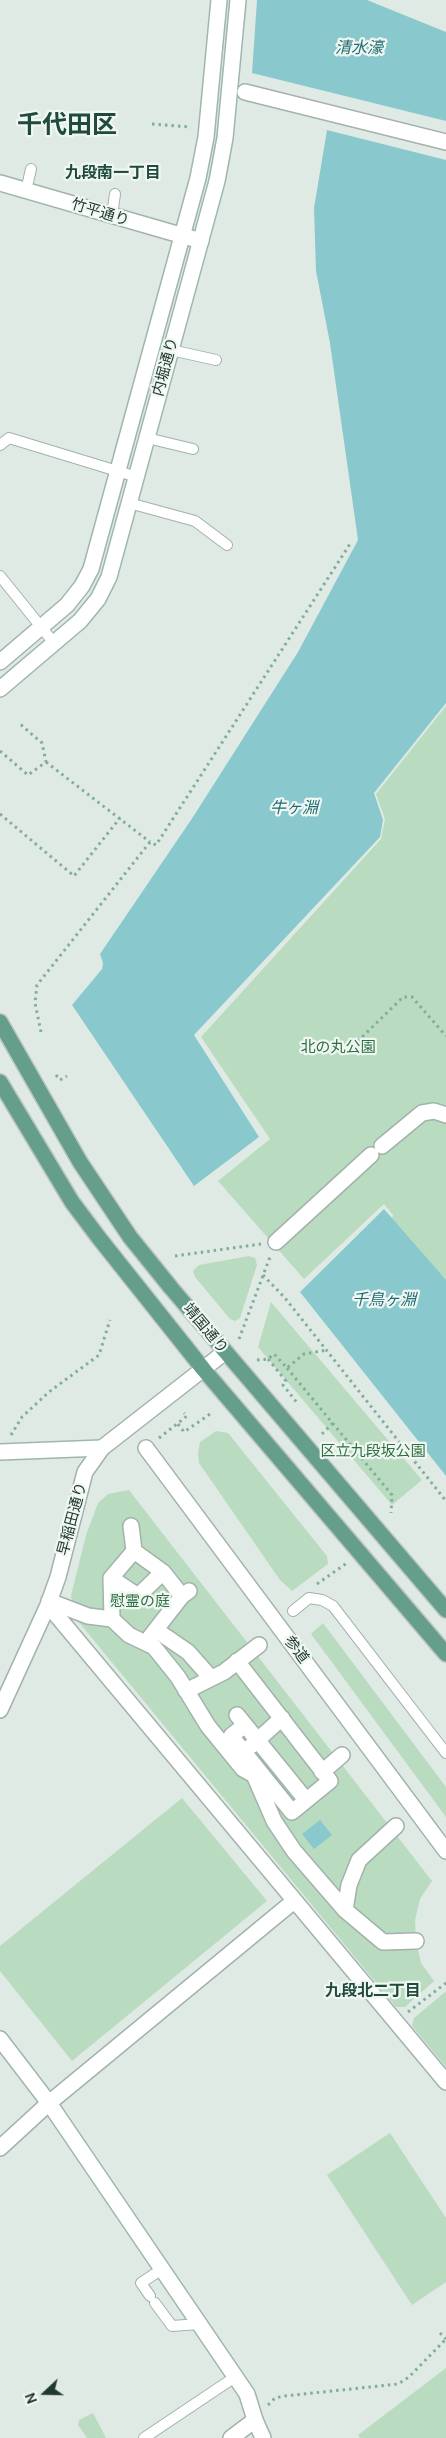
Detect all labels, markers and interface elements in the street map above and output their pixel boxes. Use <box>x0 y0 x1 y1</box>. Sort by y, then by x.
water label: 清水濠 <box>335 39 383 59</box>
district label: 千代田区 <box>17 111 117 141</box>
district label: 九段南一丁目 <box>65 164 161 184</box>
street label: 竹平通り <box>69 196 131 230</box>
street label: 内堀通り <box>150 336 182 398</box>
water label: 牛ヶ淵 <box>270 799 318 819</box>
park label: 北の丸公園 <box>301 1039 375 1057</box>
water label: 千鳥ヶ淵 <box>352 1291 416 1311</box>
street label: 靖国通り <box>179 1300 231 1358</box>
park label: 区立九段坂公園 <box>321 1443 425 1461</box>
street label: 早稲田通り <box>55 1480 91 1558</box>
park label: 慰霊の庭 <box>110 1593 170 1611</box>
street label: 参道 <box>280 1633 312 1667</box>
district label: 九段北二丁目 <box>325 1982 421 2002</box>
north arrow <box>20 2368 70 2418</box>
text: N <box>21 2390 41 2406</box>

